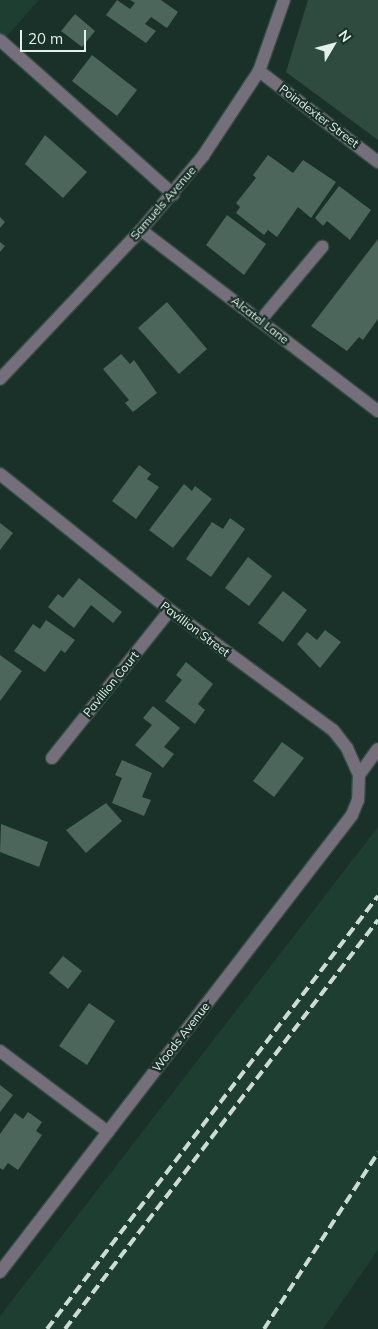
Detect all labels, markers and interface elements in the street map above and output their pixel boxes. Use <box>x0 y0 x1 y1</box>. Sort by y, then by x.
scale bar <box>22 20 89 52</box>
north arrow <box>308 20 358 70</box>
text: N <box>335 26 355 46</box>
text: 20 m <box>28 29 63 48</box>
street label: Poindexter Street <box>276 81 362 151</box>
street label: Samuels Avenue <box>127 163 199 243</box>
street label: Alcatel Lane <box>228 293 292 347</box>
street label: Pavillion Street <box>158 598 232 660</box>
street label: Pavillion Court <box>80 648 142 720</box>
street label: Woods Avenue <box>149 999 213 1075</box>

